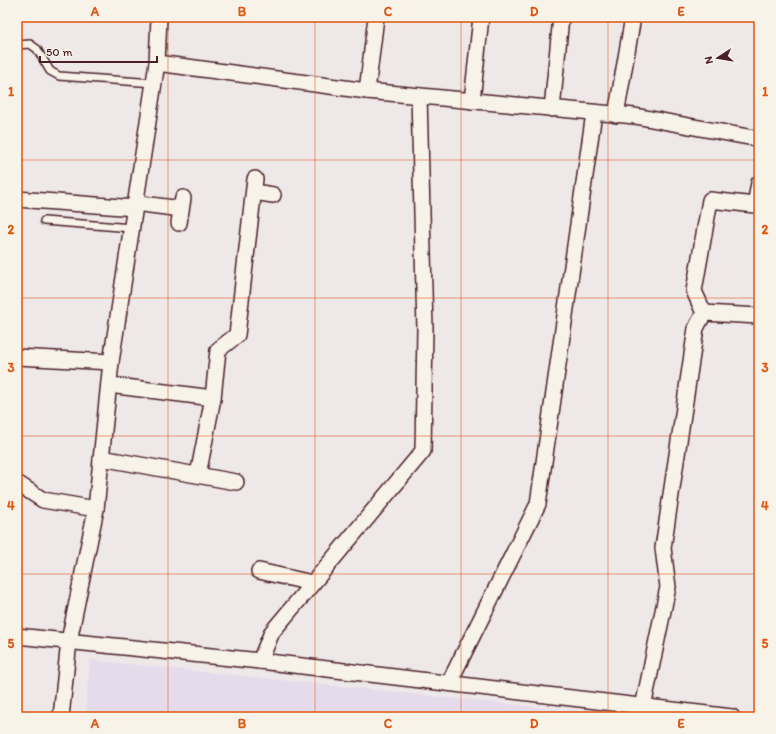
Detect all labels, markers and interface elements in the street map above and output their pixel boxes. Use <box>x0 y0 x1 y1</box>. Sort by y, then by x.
text: A <box>90 4 100 19</box>
text: B <box>238 4 247 19</box>
text: C <box>384 4 393 19</box>
text: D <box>530 4 539 19</box>
text: E <box>677 4 685 19</box>
scale bar <box>40 38 157 64</box>
north arrow <box>698 38 738 78</box>
text: 50 m <box>46 45 72 59</box>
text: N <box>702 55 716 65</box>
text: 1 <box>8 84 14 99</box>
text: 1 <box>762 84 768 99</box>
text: 2 <box>8 222 15 237</box>
text: 2 <box>762 222 769 237</box>
text: 3 <box>7 360 15 375</box>
text: 3 <box>761 360 769 375</box>
text: 4 <box>7 498 15 513</box>
text: 4 <box>761 498 769 513</box>
text: 5 <box>8 636 15 651</box>
text: 5 <box>762 636 769 651</box>
text: A <box>90 716 100 731</box>
text: B <box>238 716 247 731</box>
text: C <box>384 716 393 731</box>
text: D <box>530 716 539 731</box>
text: E <box>677 716 685 731</box>

